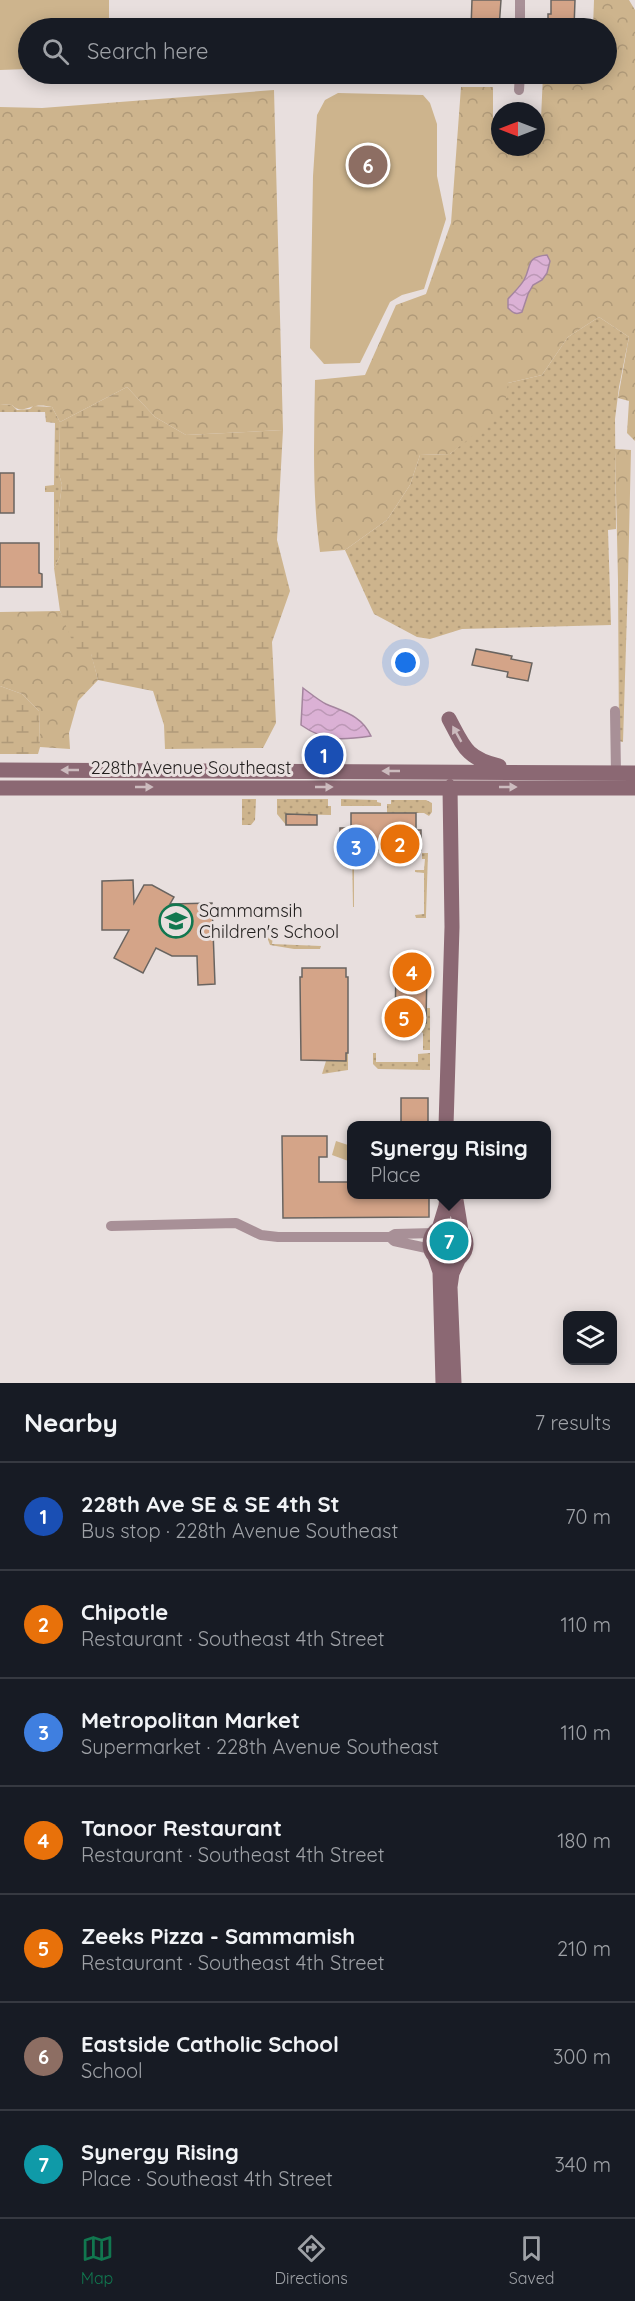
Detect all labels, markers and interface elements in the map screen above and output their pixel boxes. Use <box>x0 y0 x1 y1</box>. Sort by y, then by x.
search box <box>18 18 617 84</box>
icon: search <box>39 35 72 68</box>
text: Search here <box>87 37 208 65</box>
north arrow <box>491 102 545 156</box>
pin: 6 <box>348 142 388 188</box>
your location <box>391 648 420 677</box>
one-way arrow <box>452 725 462 742</box>
pin: 1 <box>304 732 344 777</box>
street label: 228th Avenue Southeast <box>91 756 291 779</box>
one-way arrow <box>61 765 80 775</box>
one-way arrow <box>382 766 401 776</box>
one-way arrow <box>134 782 153 792</box>
one-way arrow <box>314 782 333 792</box>
one-way arrow <box>499 782 518 792</box>
pin: 2 <box>380 822 420 866</box>
pin: 3 <box>336 824 376 870</box>
place label: Sammamsih Children's School <box>199 899 339 943</box>
school or university icon: Sammamsih Children's School <box>158 903 194 939</box>
pin: 4 <box>392 950 432 994</box>
pin: 5 <box>384 996 424 1040</box>
popup <box>347 1121 551 1199</box>
text: Synergy Rising <box>370 1134 528 1162</box>
text: Place <box>370 1162 420 1187</box>
pin: 7 <box>430 1218 468 1264</box>
map controls <box>563 1311 617 1365</box>
button: layers <box>563 1311 617 1365</box>
text: Nearby <box>24 1406 118 1439</box>
text: 7 results <box>535 1410 611 1435</box>
text: 228th Ave SE & SE 4th St <box>81 1490 340 1518</box>
text: 1 <box>40 1504 47 1529</box>
text: 70 m <box>565 1504 611 1529</box>
text: Bus stop · 228th Avenue Southeast <box>81 1518 398 1543</box>
text: Chipotle <box>81 1598 168 1626</box>
text: 2 <box>38 1612 49 1637</box>
text: 110 m <box>561 1612 611 1637</box>
text: Restaurant · Southeast 4th Street <box>81 1626 385 1651</box>
text: Metropolitan Market <box>81 1706 300 1734</box>
text: 3 <box>38 1720 49 1745</box>
text: 110 m <box>561 1720 611 1745</box>
text: Supermarket · 228th Avenue Southeast <box>81 1734 439 1759</box>
text: Tanoor Restaurant <box>81 1814 282 1842</box>
text: 4 <box>38 1828 49 1853</box>
text: 180 m <box>557 1828 611 1853</box>
text: Restaurant · Southeast 4th Street <box>81 1842 385 1867</box>
text: Zeeks Pizza - Sammamish <box>81 1922 355 1950</box>
text: 5 <box>38 1936 49 1961</box>
text: 210 m <box>557 1936 611 1961</box>
text: Restaurant · Southeast 4th Street <box>81 1950 385 1975</box>
text: Eastside Catholic School <box>81 2030 339 2058</box>
text: 6 <box>38 2044 49 2069</box>
text: 300 m <box>553 2044 611 2069</box>
text: School <box>81 2058 143 2083</box>
text: Synergy Rising <box>81 2138 239 2166</box>
text: 7 <box>38 2152 49 2177</box>
text: 340 m <box>554 2152 611 2177</box>
text: Place · Southeast 4th Street <box>81 2166 333 2191</box>
tab: Map <box>81 2232 114 2288</box>
tab: Directions <box>275 2232 348 2288</box>
tab: Saved <box>509 2232 554 2288</box>

